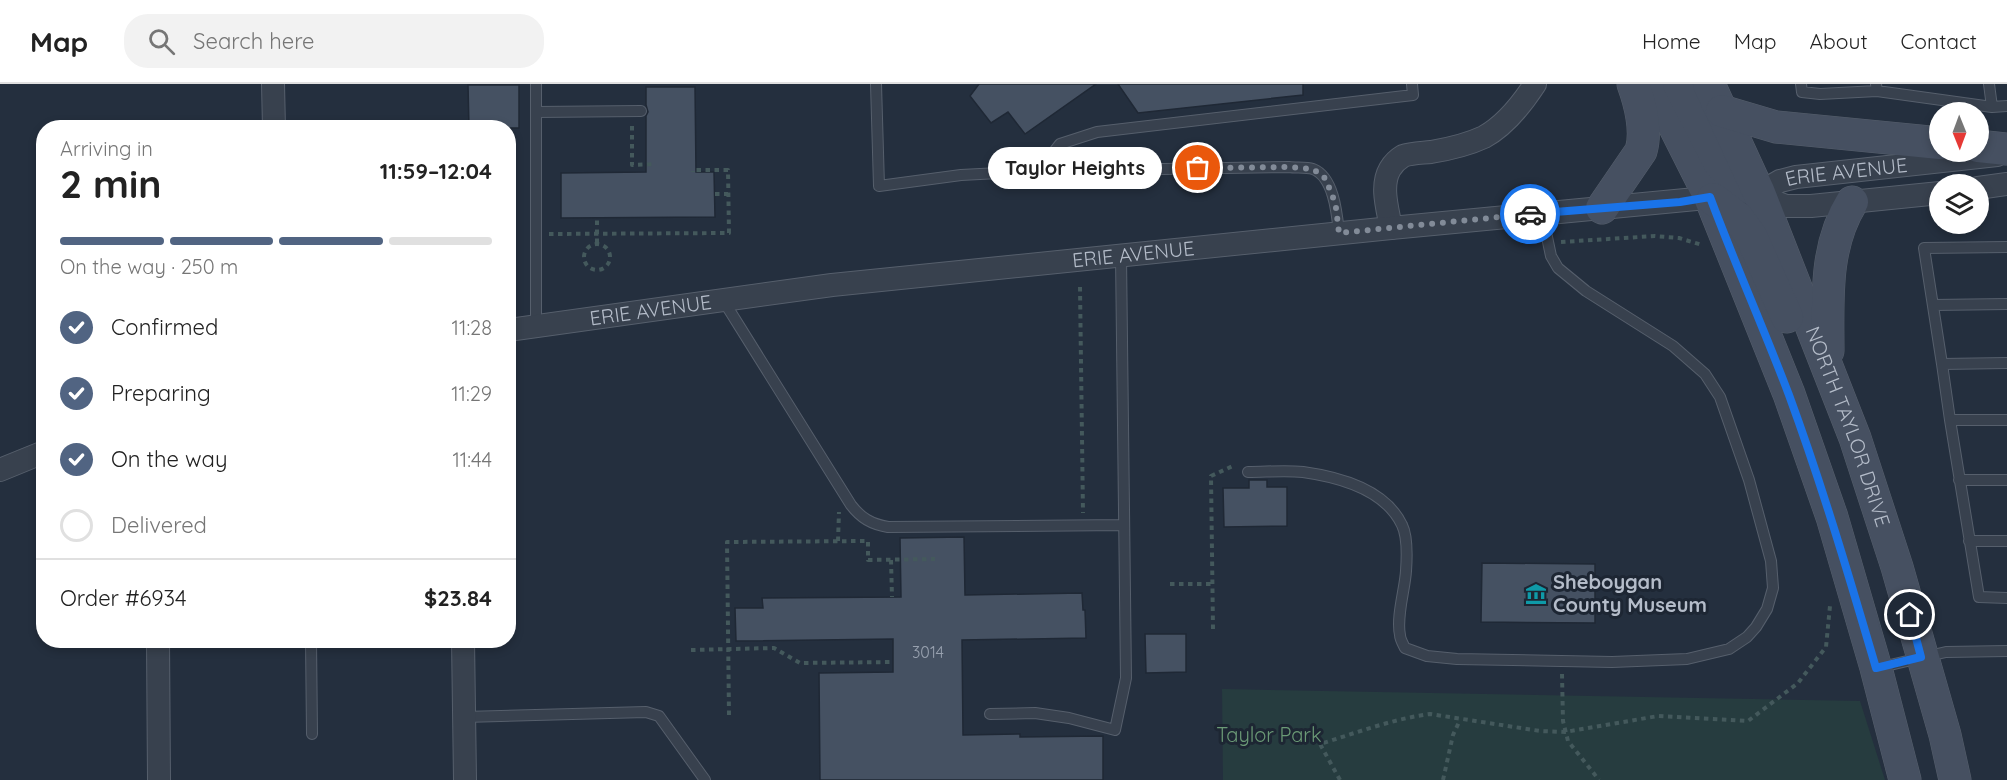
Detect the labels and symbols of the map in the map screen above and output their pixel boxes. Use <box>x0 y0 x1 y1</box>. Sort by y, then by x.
north arrow <box>1929 102 1989 162</box>
pin <box>1172 142 1223 193</box>
callout: Taylor Heights <box>988 147 1162 189</box>
street label: ERIE AVENUE <box>1783 152 1909 191</box>
courier <box>1500 184 1560 244</box>
street label: ERIE AVENUE <box>1071 235 1196 272</box>
street label: ERIE AVENUE <box>588 289 713 331</box>
street label: NORTH TAYLOR DRIVE <box>1800 323 1896 530</box>
place label: Sheboygan County Museum <box>1553 569 1707 617</box>
museum icon: Sheboygan County Museum <box>1524 582 1548 606</box>
pin <box>1884 589 1935 640</box>
house number: 3014 <box>912 642 944 662</box>
park label: Taylor Park <box>1216 722 1322 747</box>

